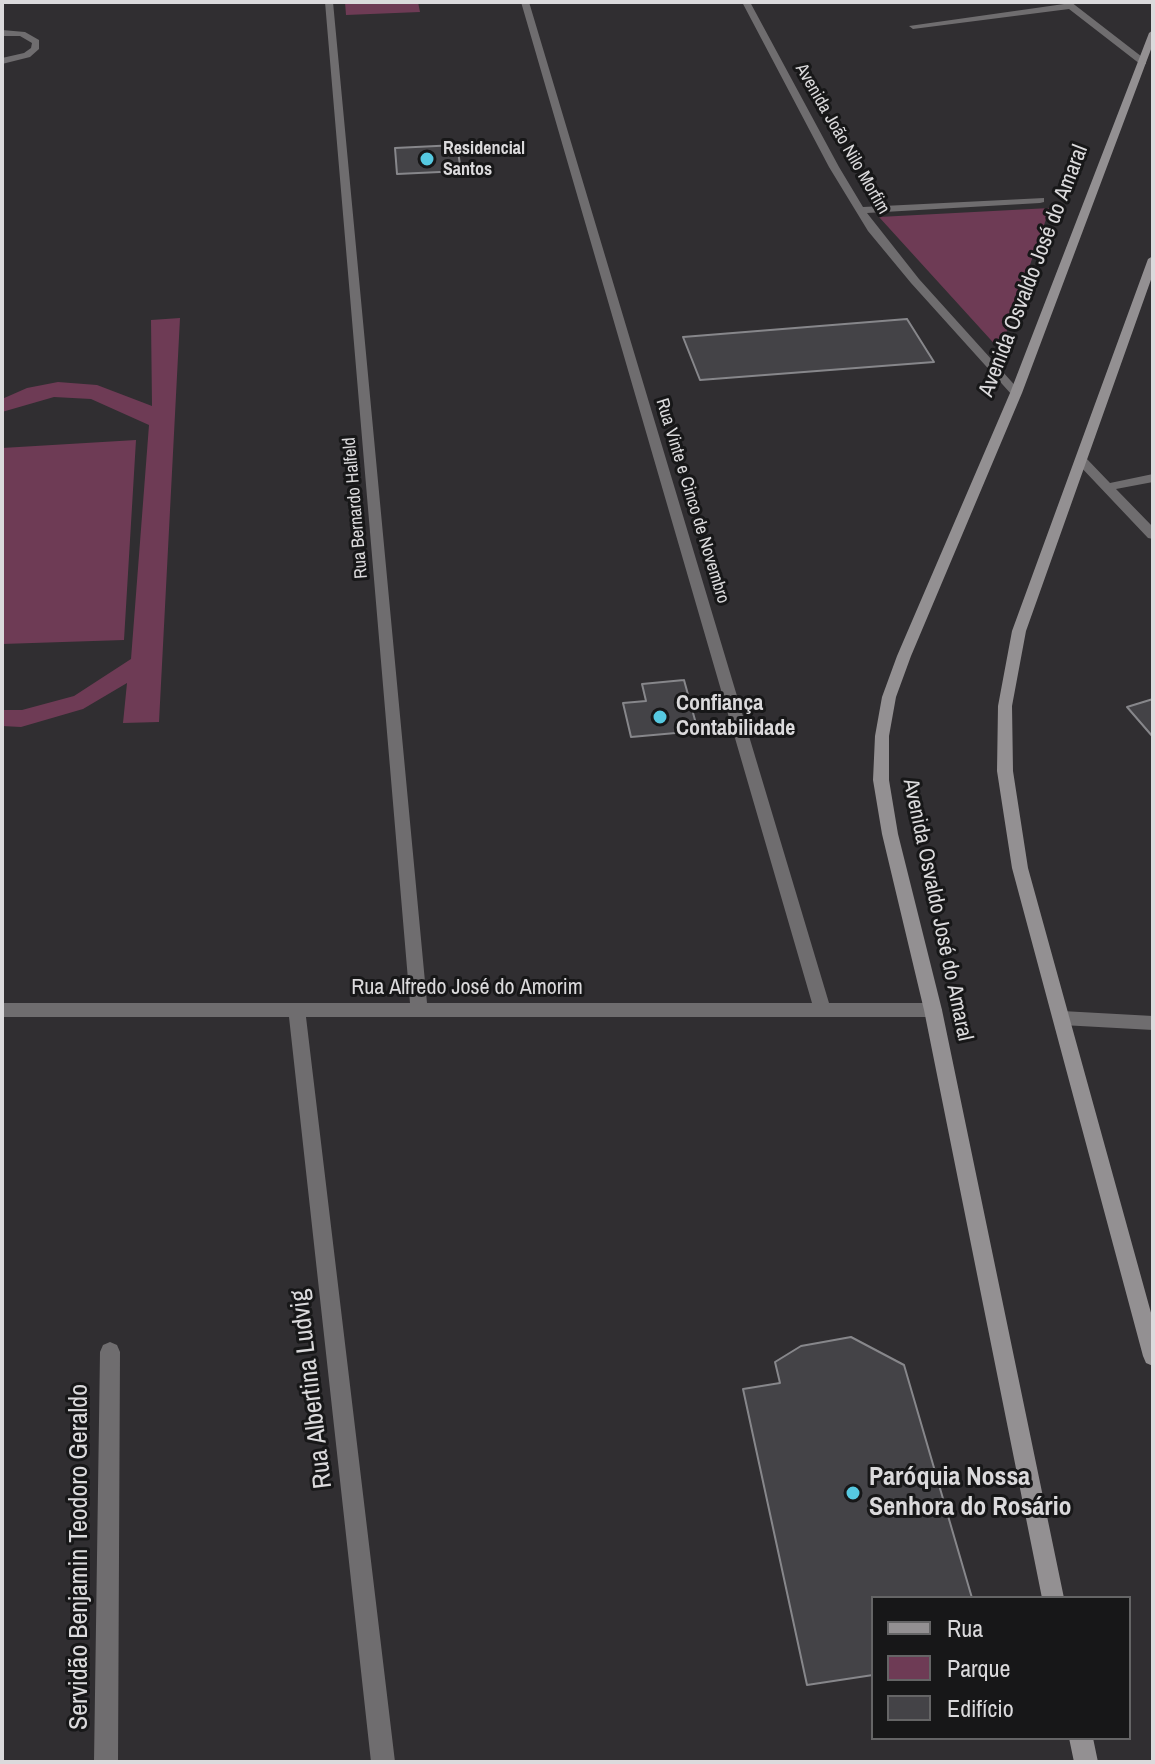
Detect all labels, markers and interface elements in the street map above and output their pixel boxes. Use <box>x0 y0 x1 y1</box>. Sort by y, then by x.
street label: Avenida João Nilo Morfim <box>790 60 894 218</box>
place label: Residencial Santos <box>443 138 525 180</box>
street label: Avenida Osvaldo José do Amaral <box>974 141 1094 401</box>
marker: Residencial Santos <box>418 150 436 168</box>
street label: Rua Vinte e Cinco de Novembro <box>651 396 733 606</box>
street label: Rua Bernardo Halfeld <box>339 436 373 580</box>
place label: Confiança Contabilidade <box>676 691 795 742</box>
marker: Confiança Contabilidade <box>651 708 669 726</box>
street label: Avenida Osvaldo José do Amaral <box>896 776 978 1044</box>
street label: Rua Alfredo José do Amorim <box>351 975 583 1001</box>
street label: Rua Albertina Ludvig <box>284 1288 340 1490</box>
street label: Servidão Benjamin Teodoro Geraldo <box>64 1384 96 1730</box>
place label: Paróquia Nossa Senhora do Rosário <box>869 1462 1072 1524</box>
marker: Paróquia Nossa Senhora do Rosário <box>844 1484 862 1502</box>
legend <box>871 1596 1131 1740</box>
text: Rua <box>947 1612 983 1644</box>
text: Parque <box>947 1652 1010 1684</box>
text: Edifício <box>947 1692 1014 1724</box>

